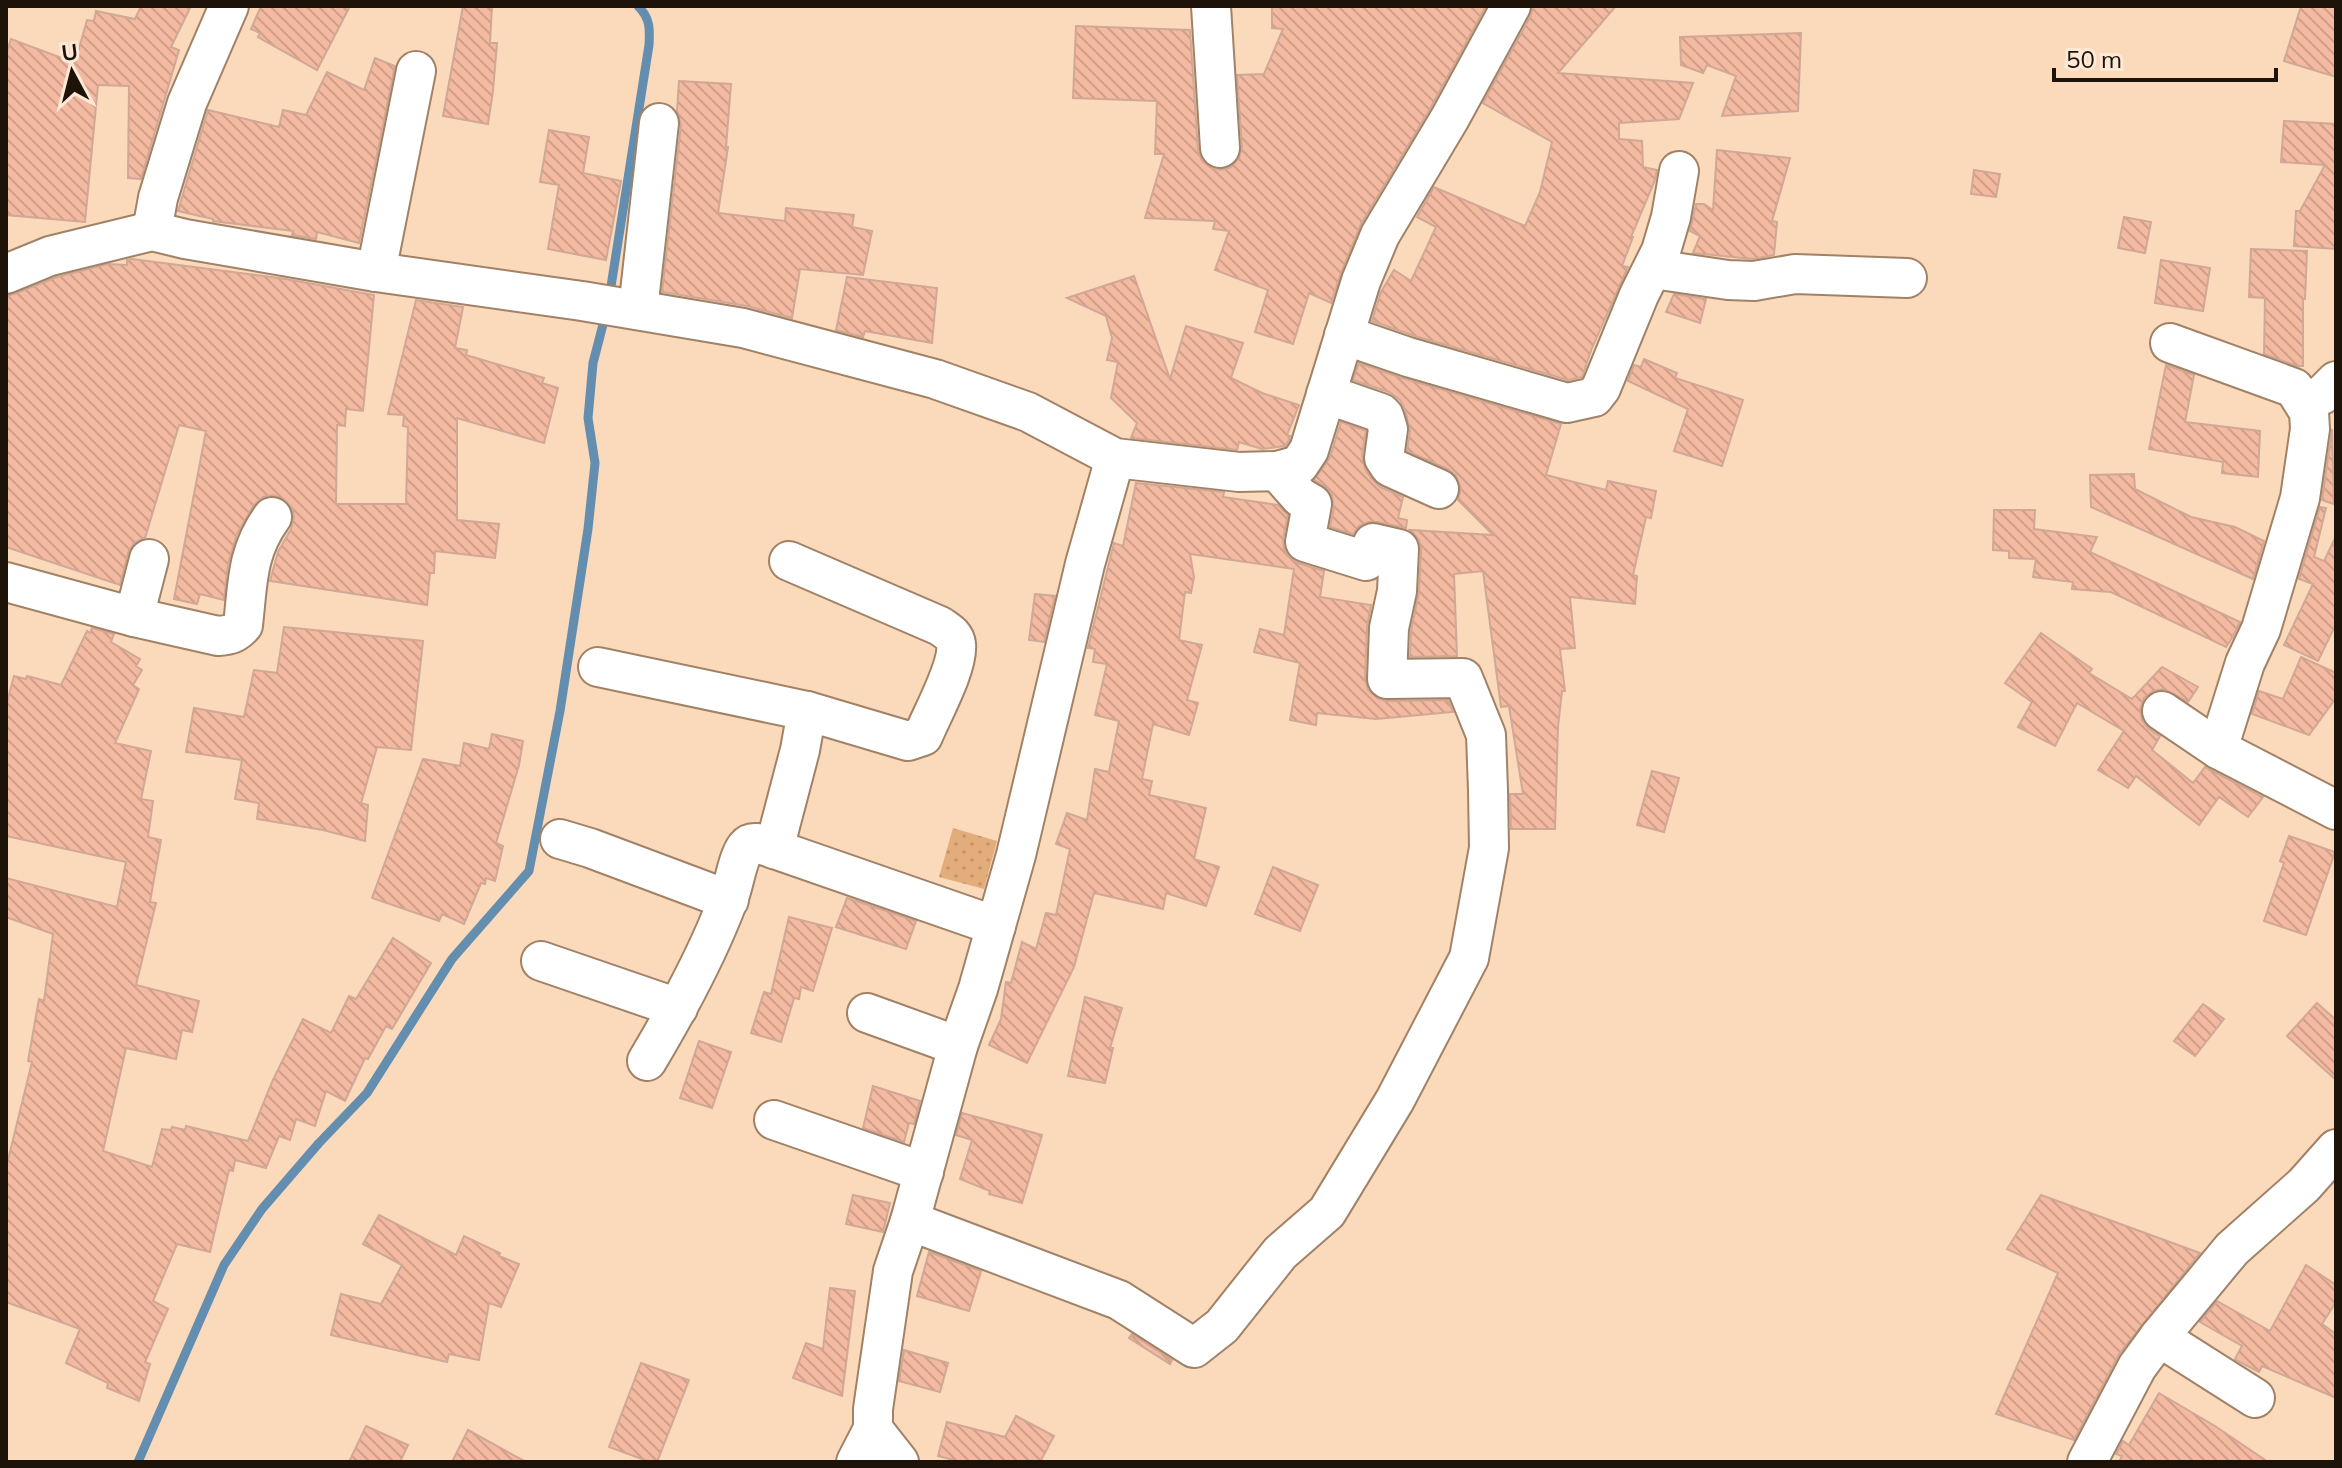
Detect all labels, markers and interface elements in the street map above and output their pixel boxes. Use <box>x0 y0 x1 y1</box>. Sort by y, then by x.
north arrow <box>32 32 112 112</box>
scale bar <box>2054 32 2276 82</box>
text: U <box>60 37 79 67</box>
text: 50 m <box>2066 44 2122 74</box>

